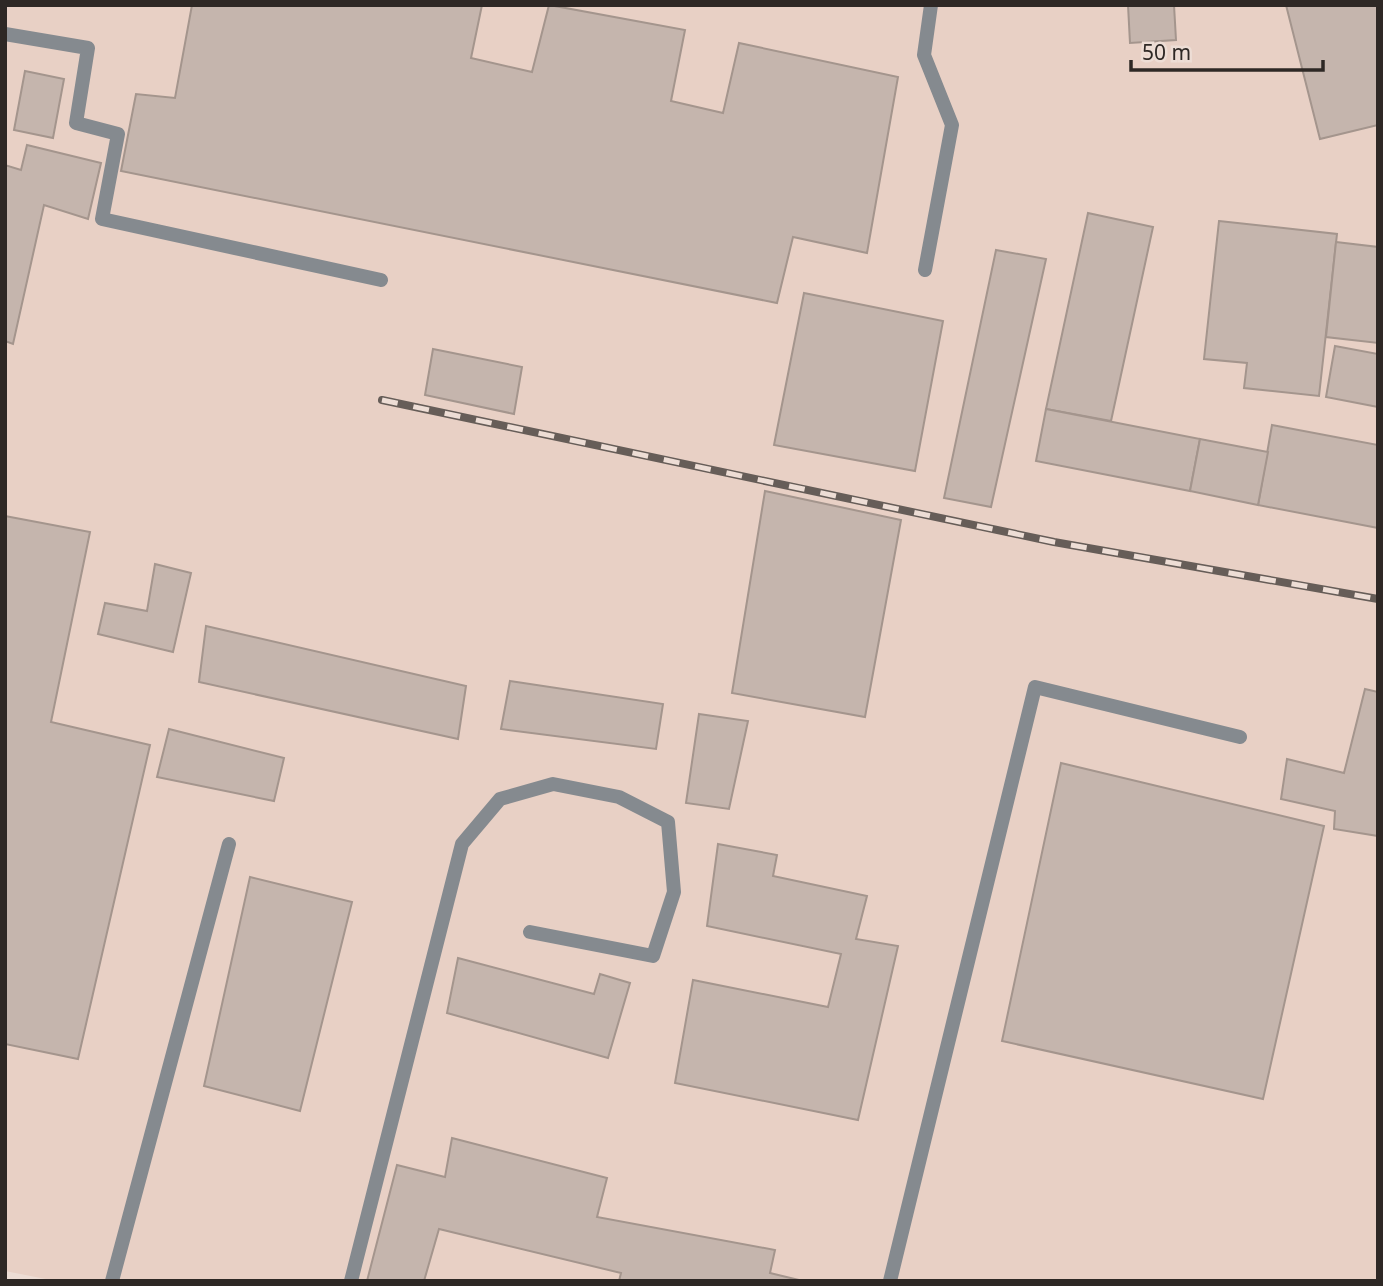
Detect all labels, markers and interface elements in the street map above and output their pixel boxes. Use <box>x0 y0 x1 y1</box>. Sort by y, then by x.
scale bar <box>1131 28 1324 72</box>
text: 50 m <box>1142 38 1191 66</box>

